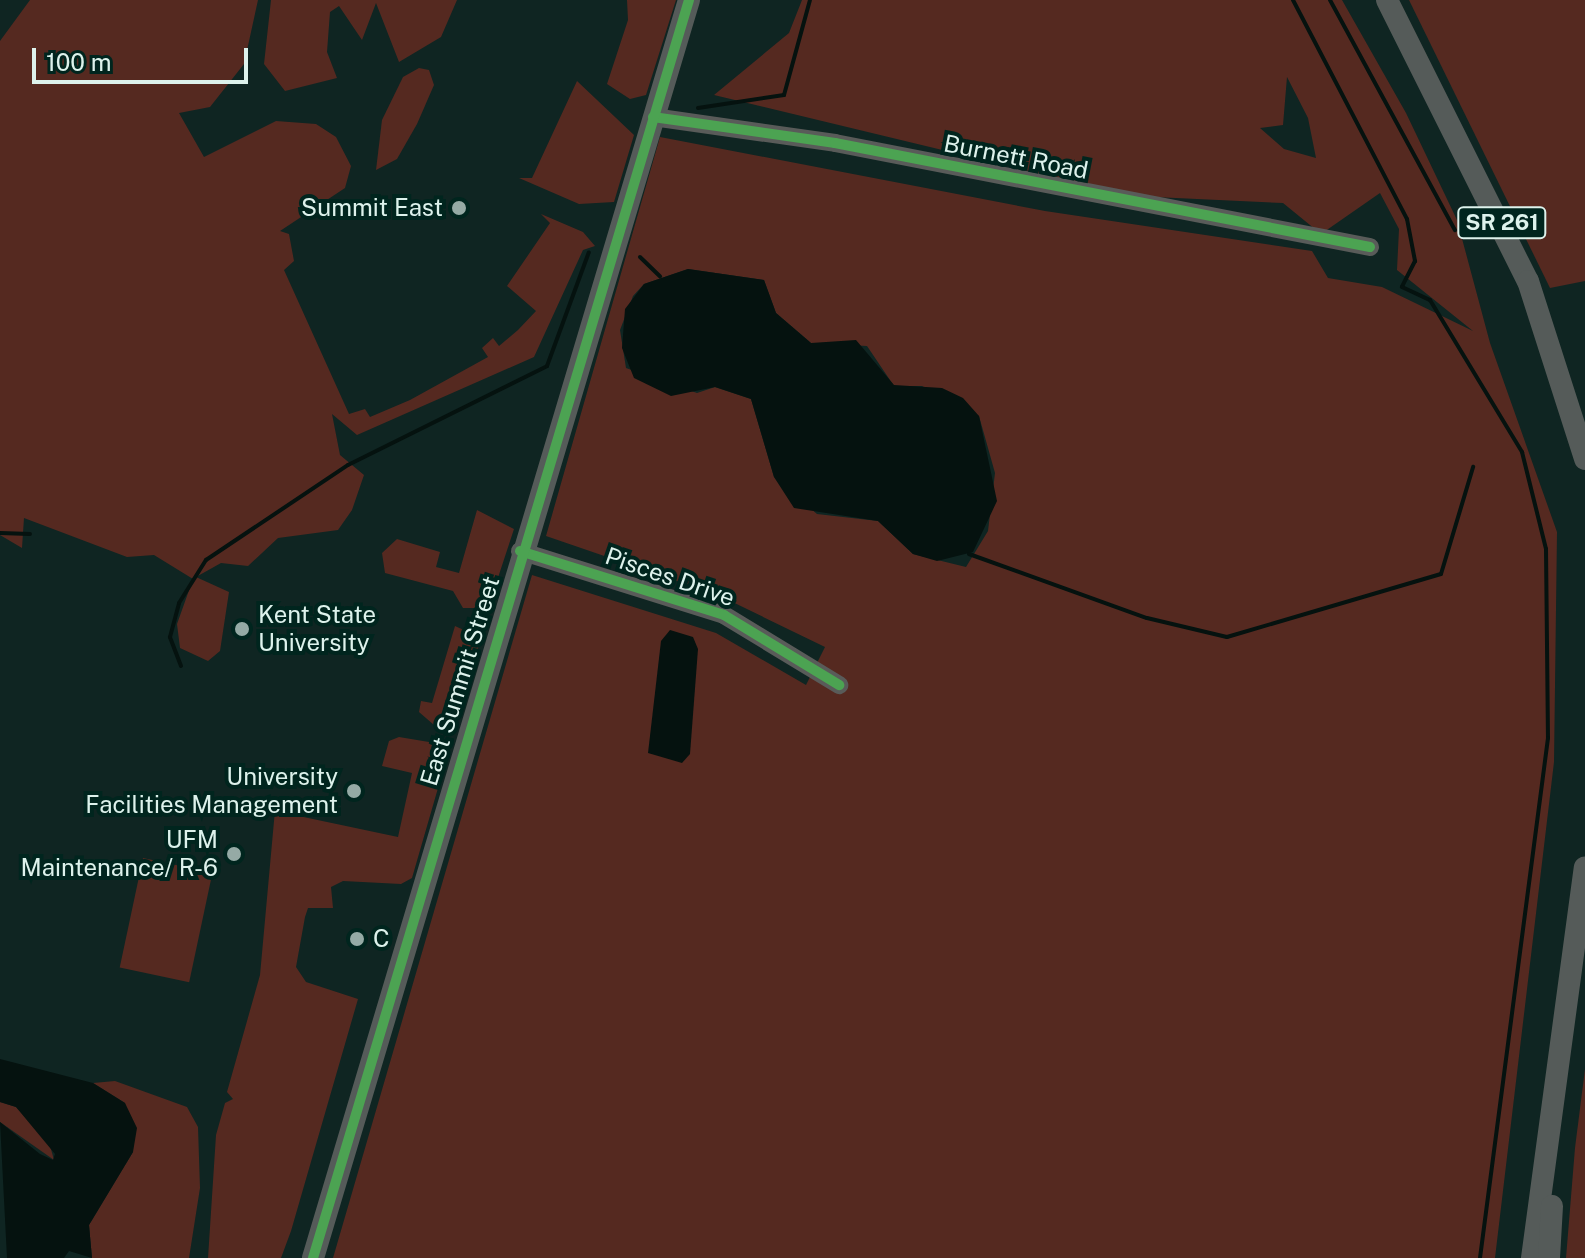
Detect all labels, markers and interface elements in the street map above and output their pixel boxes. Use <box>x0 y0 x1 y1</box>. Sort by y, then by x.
scale bar <box>36 32 252 82</box>
text: 100 m <box>46 48 112 76</box>
street label: Burnett Road <box>941 129 1091 185</box>
place label: Summit East <box>301 194 443 222</box>
marker: Summit East <box>450 199 468 217</box>
road number: SR 261 <box>1456 205 1548 241</box>
street label: Pisces Drive <box>601 541 739 613</box>
street label: East Summit Street <box>414 573 506 789</box>
place label: Kent State University <box>258 601 376 657</box>
marker: Kent State University <box>233 620 251 638</box>
place label: University Facilities Management <box>85 763 338 819</box>
marker: University Facilities Management <box>345 782 363 800</box>
place label: UFM Maintenance/ R-6 <box>21 826 218 882</box>
marker: UFM Maintenance/ R-6 <box>225 845 243 863</box>
place label: C <box>373 925 390 953</box>
marker: C <box>348 930 366 948</box>

